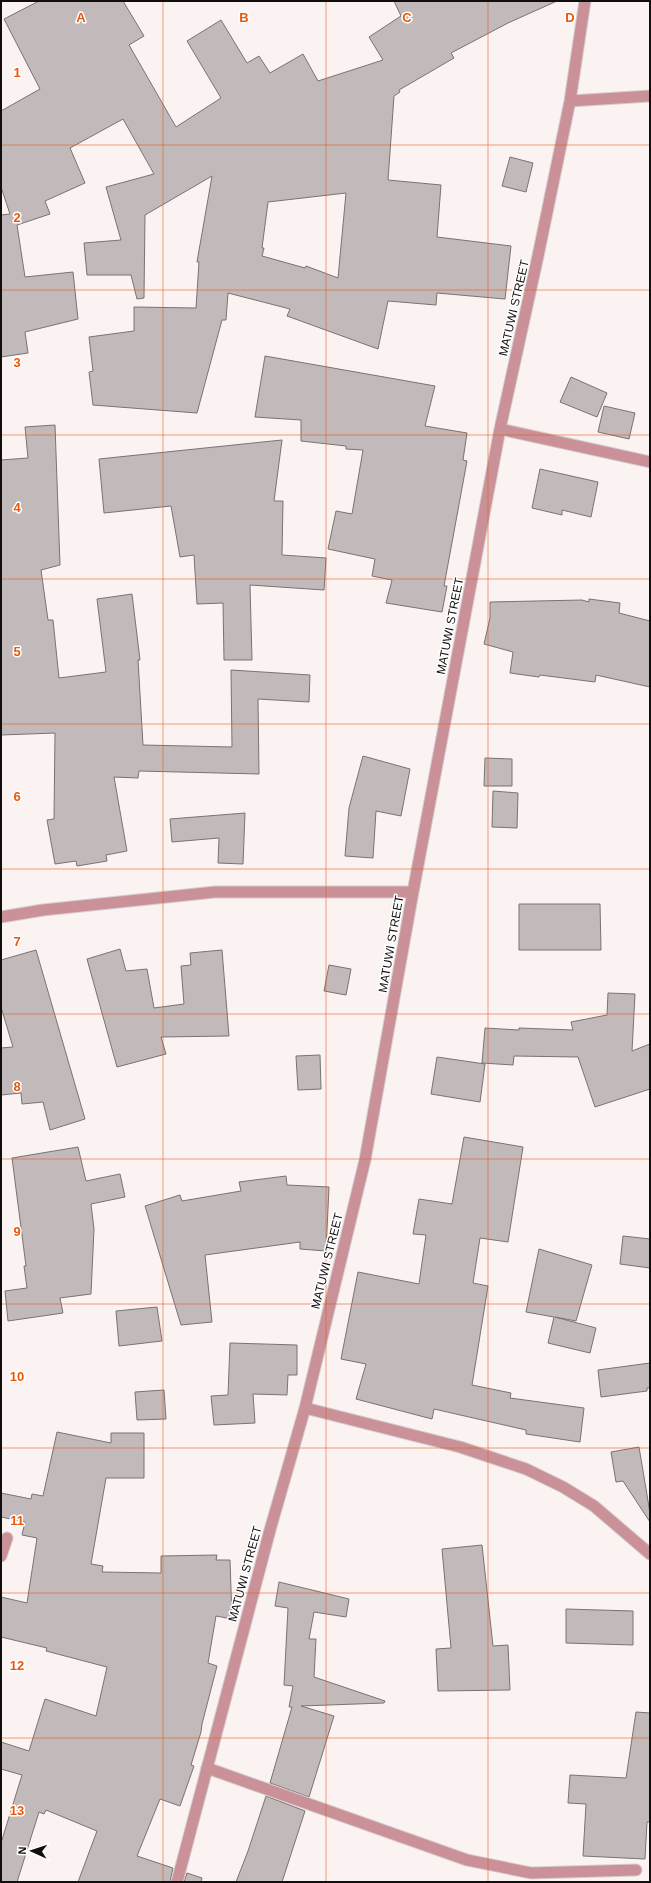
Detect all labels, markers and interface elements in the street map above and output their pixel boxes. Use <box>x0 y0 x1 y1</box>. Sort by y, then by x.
text: A <box>76 10 86 25</box>
text: B <box>239 10 249 25</box>
text: C <box>402 10 412 25</box>
text: D <box>565 10 575 25</box>
text: 1 <box>13 65 21 80</box>
text: 2 <box>13 210 21 225</box>
street label: MATUWI STREET <box>496 258 532 358</box>
text: 3 <box>13 355 21 370</box>
text: 4 <box>13 500 21 515</box>
street label: MATUWI STREET <box>434 576 466 676</box>
text: 5 <box>13 644 21 659</box>
text: 6 <box>13 789 21 804</box>
street label: MATUWI STREET <box>376 894 407 994</box>
text: 7 <box>13 934 21 949</box>
text: 8 <box>13 1079 21 1094</box>
street label: MATUWI STREET <box>308 1211 346 1310</box>
text: 9 <box>13 1224 21 1239</box>
text: 10 <box>10 1369 24 1384</box>
text: 11 <box>10 1513 24 1528</box>
street label: MATUWI STREET <box>225 1524 265 1623</box>
text: 12 <box>10 1658 24 1673</box>
text: 13 <box>10 1803 24 1818</box>
north arrow <box>12 1831 52 1871</box>
text: N <box>16 1846 28 1855</box>

